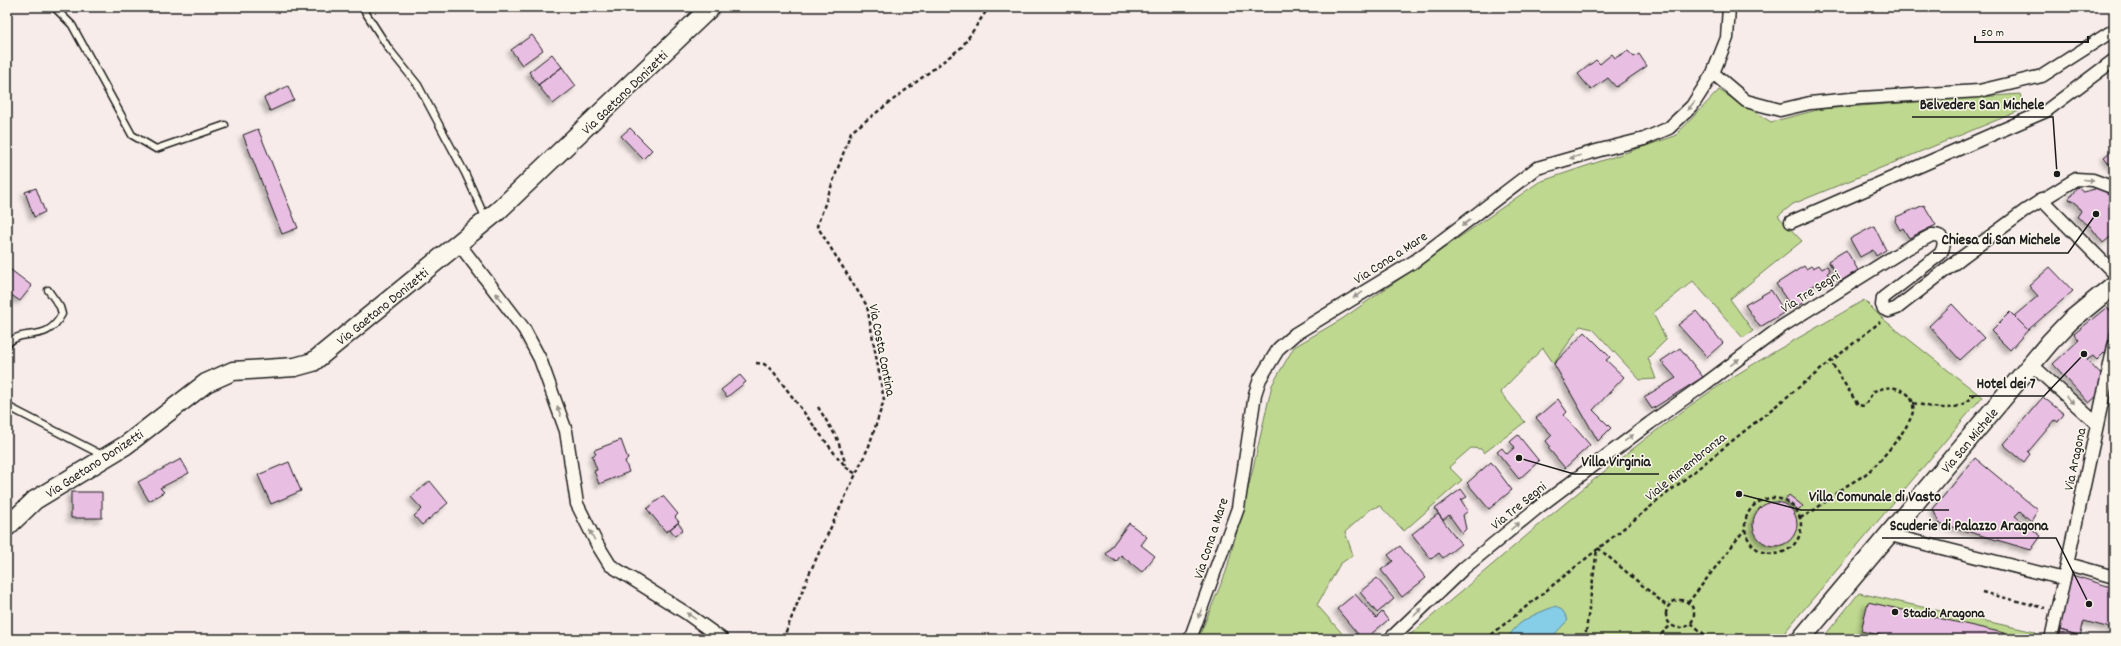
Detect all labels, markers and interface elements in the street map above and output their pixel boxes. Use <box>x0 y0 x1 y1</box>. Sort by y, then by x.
scale bar <box>1975 18 2088 44</box>
text: 50 m <box>1981 25 2004 42</box>
street label: Via Gaetano Donizetti <box>578 47 673 140</box>
callout: Belvedere San Michele <box>1912 90 2053 117</box>
text: Belvedere San Michele <box>1920 95 2045 117</box>
one-way arrow <box>1687 100 1696 111</box>
one-way arrow <box>1569 154 1581 160</box>
one-way arrow <box>2083 177 2095 183</box>
one-way arrow <box>1461 219 1471 227</box>
callout: Chiesa di San Michele <box>1933 226 2068 253</box>
street label: Via Cona a Mare <box>1350 227 1432 290</box>
text: Chiesa di San Michele <box>1942 230 2061 252</box>
street label: Via Gaetano Donizetti <box>333 264 434 351</box>
street label: Via Tre Segni <box>1777 266 1845 319</box>
one-way arrow <box>495 291 503 302</box>
one-way arrow <box>1353 291 1363 299</box>
street label: Via Costa Contina <box>862 303 900 399</box>
one-way arrow <box>1729 358 1740 366</box>
callout: Hotel dei 7 <box>1969 369 2044 396</box>
text: Hotel dei 7 <box>1976 374 2036 396</box>
one-way arrow <box>2065 395 2076 404</box>
one-way arrow <box>556 404 562 416</box>
street label: Via San Michele <box>1937 404 2004 478</box>
street label: Via Gaetano Donizetti <box>42 425 148 504</box>
street label: Via Aragona <box>2060 426 2092 493</box>
street label: Viale Rimembranza <box>1641 428 1732 507</box>
one-way arrow <box>1624 434 1635 442</box>
callout: Villa Virginia <box>1574 447 1659 474</box>
text: Villa Virginia <box>1581 452 1652 474</box>
street label: Via Tre Segni <box>1487 478 1552 535</box>
callout: Villa Comunale di Vasto <box>1801 483 1949 510</box>
text: Villa Comunale di Vasto <box>1809 487 1941 509</box>
street label: Via Cona a Mare <box>1189 495 1234 582</box>
callout: Scuderie di Palazzo Aragona <box>1882 511 2056 538</box>
text: Scuderie di Palazzo Aragona <box>1890 516 2049 538</box>
one-way arrow <box>1510 521 1520 530</box>
one-way arrow <box>589 529 596 541</box>
place label: Stadio Aragona <box>1903 604 1986 624</box>
one-way arrow <box>1413 607 1423 617</box>
marker: Stadio Aragona <box>1890 607 1900 617</box>
one-way arrow <box>1197 608 1203 620</box>
one-way arrow <box>685 612 696 620</box>

